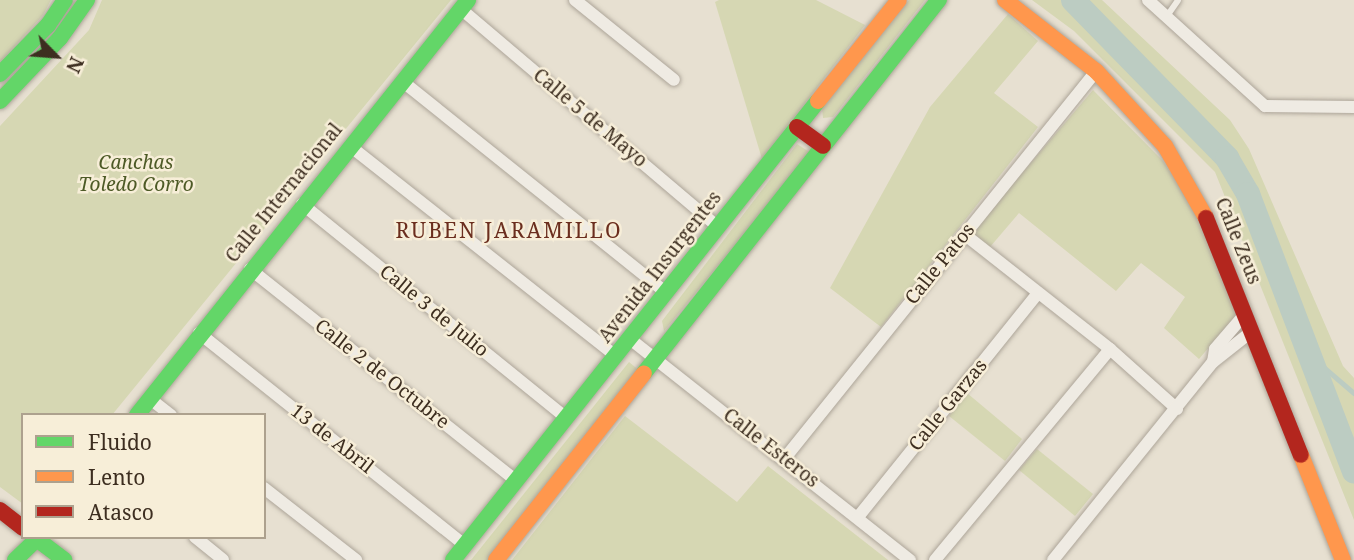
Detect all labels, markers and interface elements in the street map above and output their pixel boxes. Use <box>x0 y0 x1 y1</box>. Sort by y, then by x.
north arrow <box>21 21 91 91</box>
text: N <box>60 53 90 77</box>
street label: Calle 5 de Mayo <box>529 64 651 172</box>
street label: Calle Internacional <box>221 119 347 267</box>
park label: Canchas Toledo Corro <box>78 152 194 196</box>
street label: Avenida Insurgentes <box>594 187 726 347</box>
street label: Calle Zeus <box>1210 194 1266 288</box>
district label: RUBEN JARAMILLO <box>397 217 621 243</box>
street label: Calle Patos <box>900 219 980 309</box>
street label: Calle 3 de Julio <box>375 260 493 362</box>
street label: Calle 2 de Octubre <box>310 314 454 434</box>
street label: Calle Garzas <box>904 355 992 455</box>
street label: 13 de Abril <box>286 400 378 478</box>
street label: Calle Esteros <box>719 404 823 492</box>
legend <box>21 413 266 539</box>
text: Fluido <box>88 428 152 456</box>
text: Lento <box>88 463 145 491</box>
text: Atasco <box>88 498 154 526</box>

